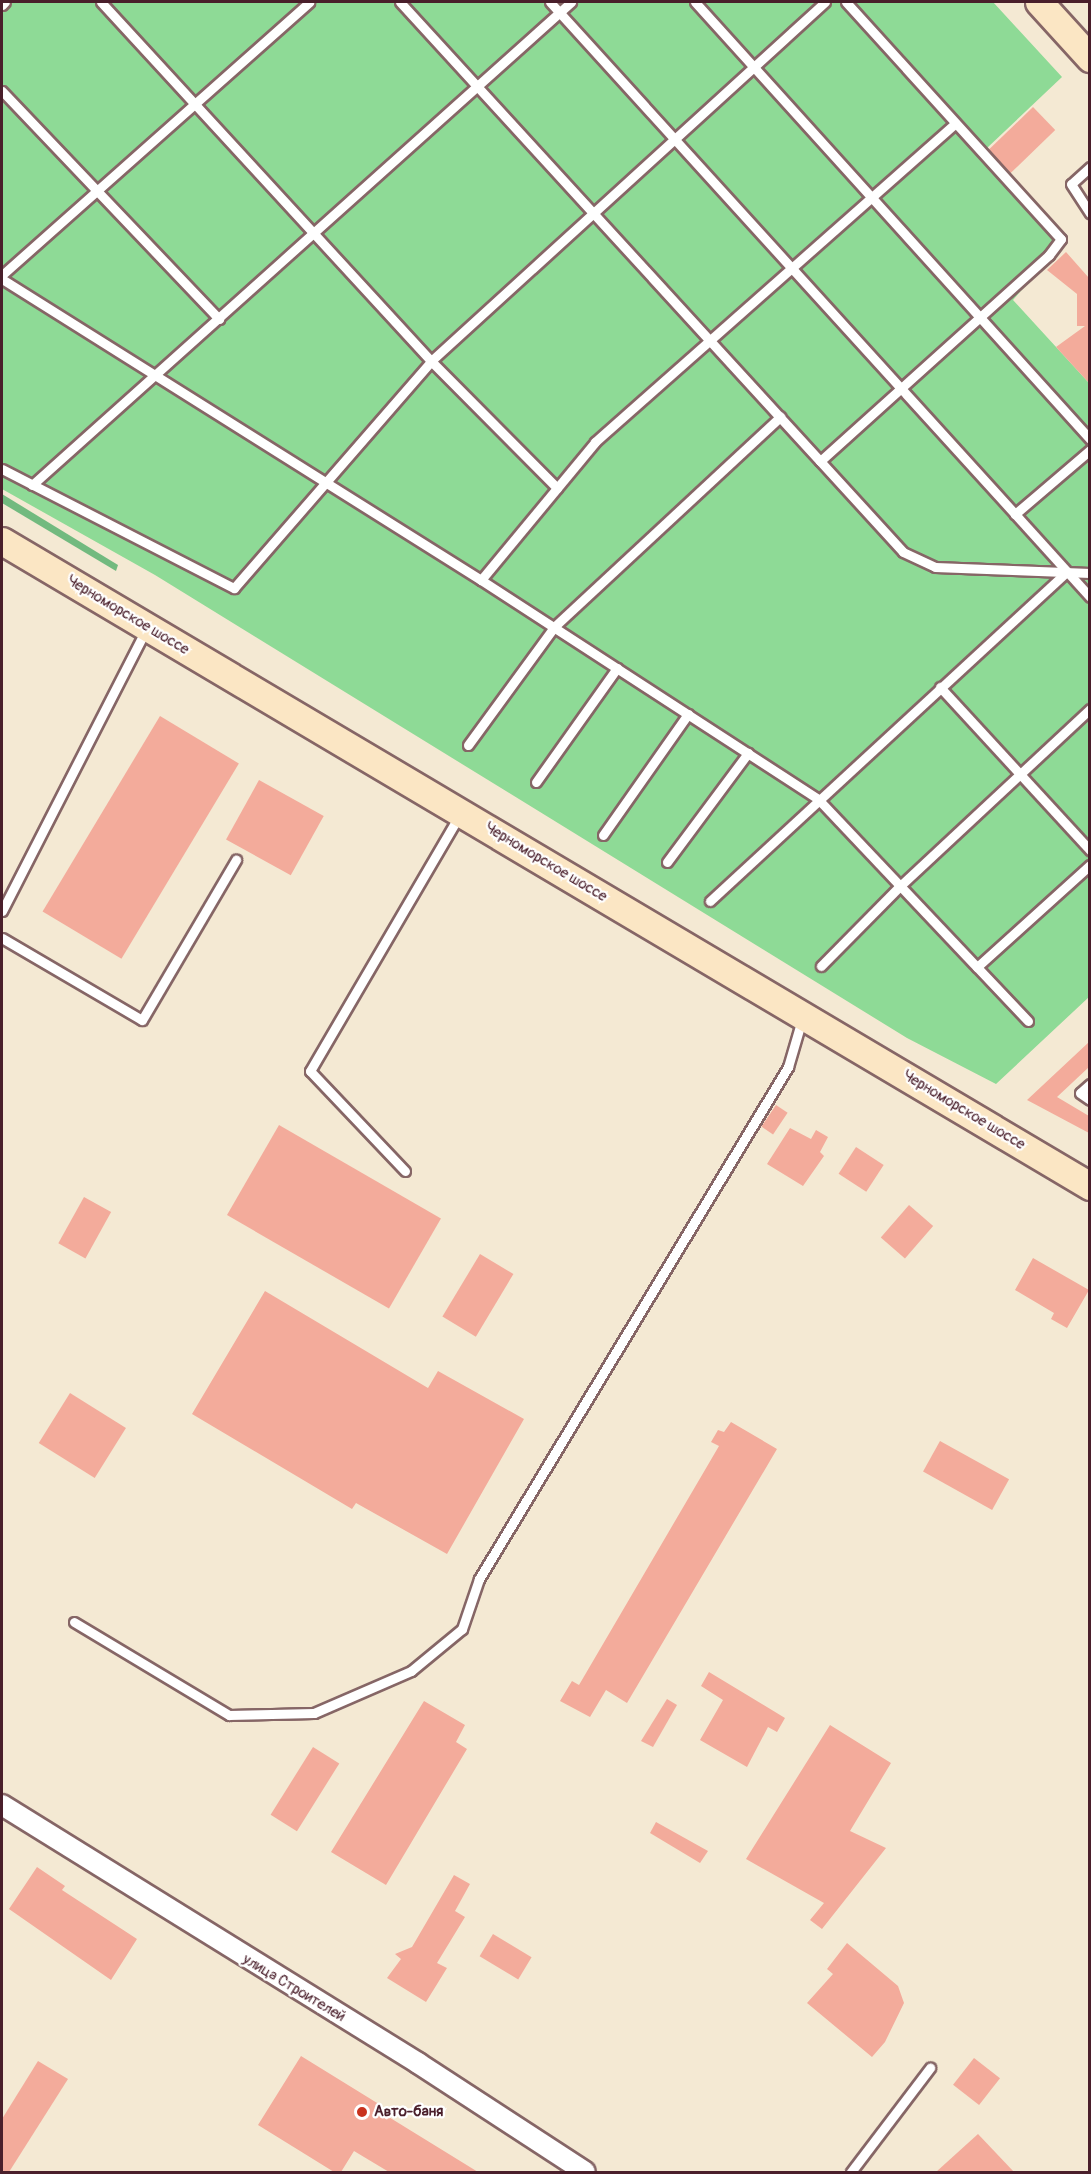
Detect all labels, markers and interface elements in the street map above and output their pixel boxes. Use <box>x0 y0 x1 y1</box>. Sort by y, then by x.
street label: Черноморское шоссе <box>64 571 192 659</box>
street label: Черноморское шоссе <box>482 818 610 906</box>
street label: Черноморское шоссе <box>900 1066 1028 1154</box>
street label: улица Строителей <box>239 1950 349 2026</box>
place label: Авто-баня <box>374 2103 443 2121</box>
marker: Авто-баня <box>355 2105 369 2119</box>

